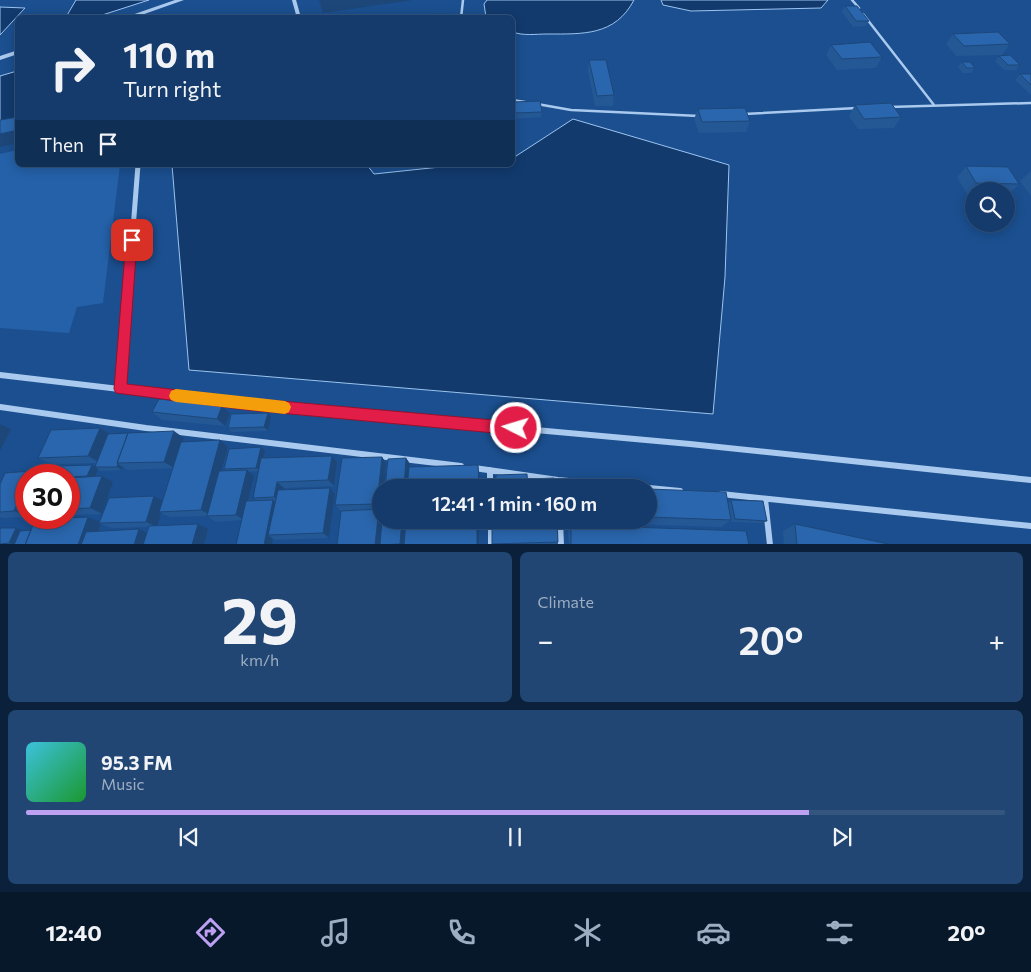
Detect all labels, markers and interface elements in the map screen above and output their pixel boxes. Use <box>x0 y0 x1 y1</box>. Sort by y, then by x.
text: 110 m <box>123 32 215 75</box>
icon: right <box>40 35 105 100</box>
text: Turn right <box>123 75 221 102</box>
icon: arrive <box>94 130 122 158</box>
text: Then <box>40 133 84 156</box>
map controls <box>965 182 1015 232</box>
button: search <box>965 182 1015 232</box>
pin <box>111 219 153 261</box>
icon: arrive <box>118 226 146 254</box>
position arrow <box>489 401 541 453</box>
speed limit sign: 30 <box>15 464 80 529</box>
text: 12:41 · 1 min · 160 m <box>432 492 597 515</box>
text: 29 <box>221 578 298 657</box>
text: Climate <box>538 592 594 611</box>
text: 20° <box>739 616 803 663</box>
text: − <box>538 623 553 657</box>
text: + <box>989 623 1005 657</box>
text: km/h <box>240 650 279 669</box>
text: 95.3 FM <box>101 751 173 774</box>
text: Music <box>101 774 145 793</box>
icon: previous <box>175 823 203 851</box>
icon: pause <box>501 823 529 851</box>
icon: next <box>828 823 856 851</box>
icon: directions <box>193 915 228 950</box>
icon: music <box>318 915 353 950</box>
icon: phone <box>444 915 479 950</box>
icon: climate <box>570 915 605 950</box>
icon: car <box>696 915 731 950</box>
icon: filters <box>822 915 857 950</box>
text: 12:40 <box>45 919 102 946</box>
text: 20° <box>948 919 986 946</box>

